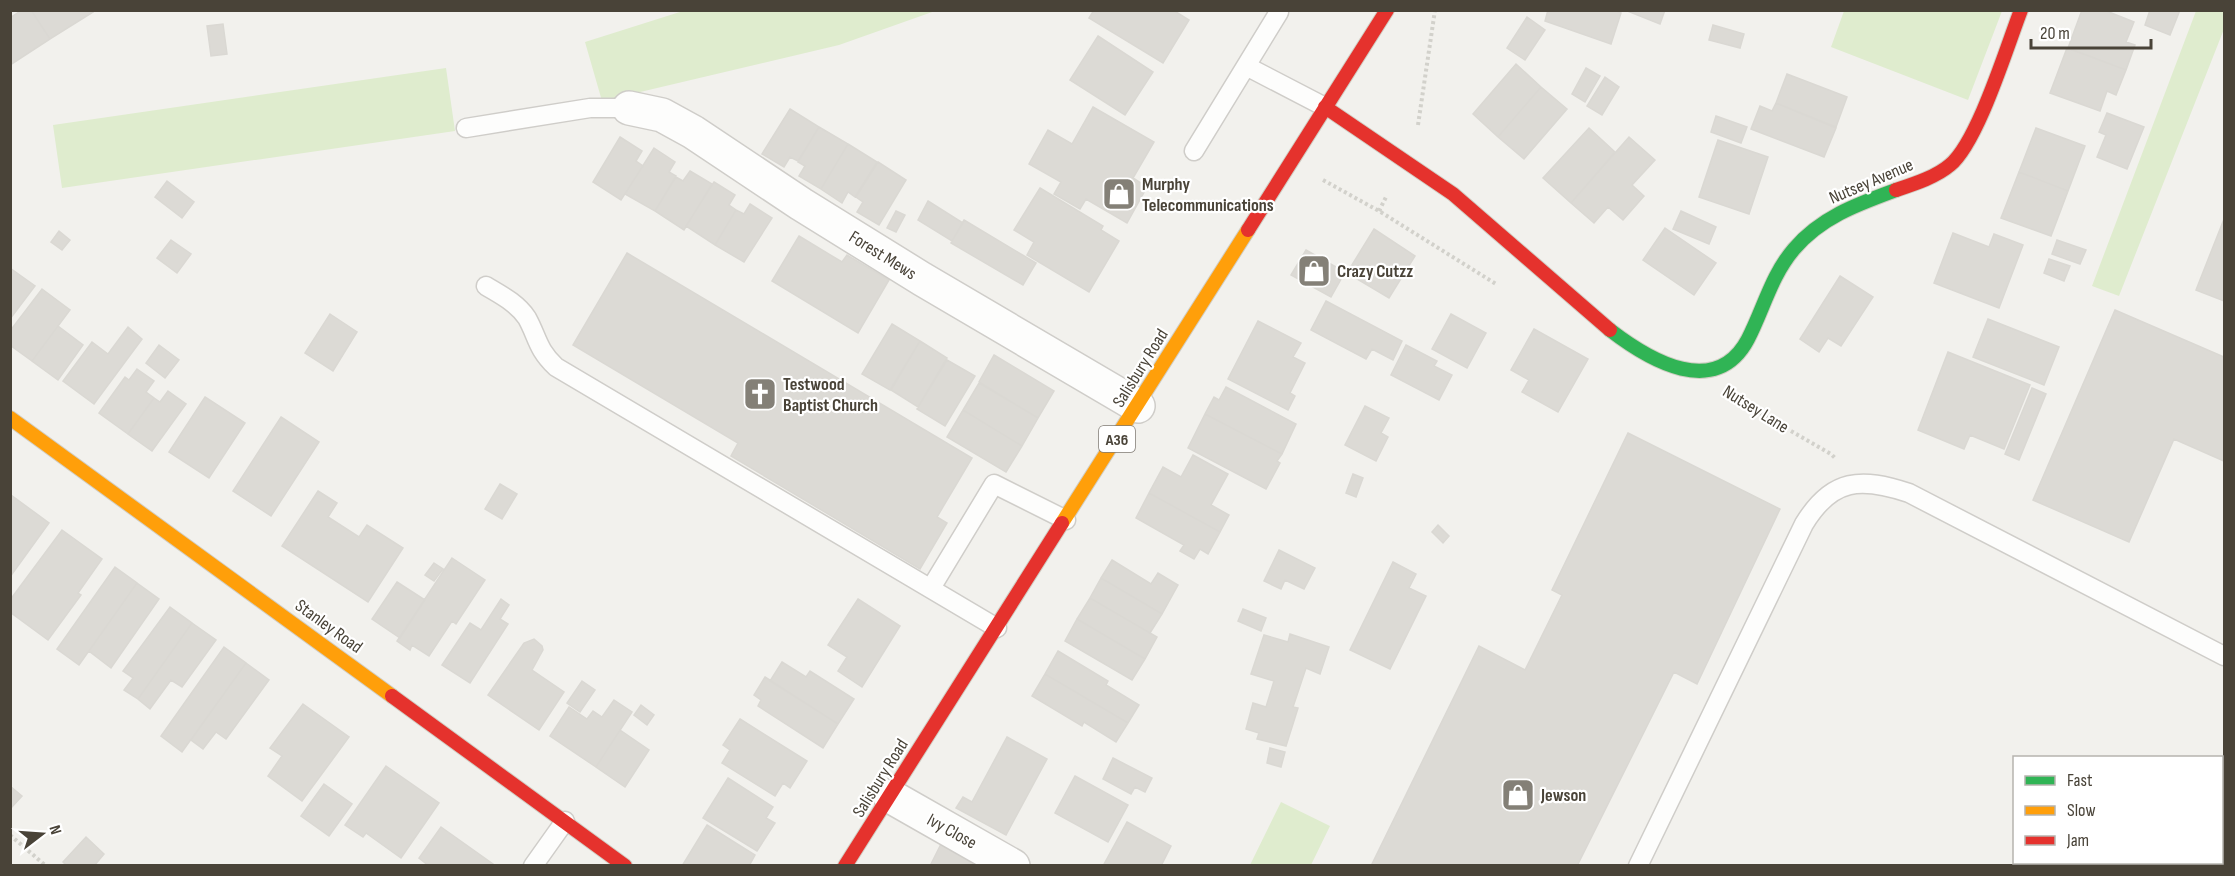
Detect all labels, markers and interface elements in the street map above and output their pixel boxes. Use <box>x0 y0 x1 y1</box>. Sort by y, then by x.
scale bar <box>2031 12 2151 50</box>
text: 20 m <box>2040 23 2070 44</box>
street label: Nutsey Avenue <box>1826 154 1916 209</box>
place label: Murphy Telecommunications <box>1142 174 1274 216</box>
shop icon: Murphy Telecommunications <box>1101 176 1137 212</box>
street label: Forest Mews <box>845 227 920 284</box>
shop icon: Crazy Cutzz <box>1296 253 1332 289</box>
place label: Crazy Cutzz <box>1337 261 1413 282</box>
street label: Salisbury Road <box>1108 325 1173 411</box>
place label: Testwood Baptist Church <box>783 374 878 416</box>
church icon: Testwood Baptist Church <box>742 376 778 412</box>
street label: Nutsey Lane <box>1719 381 1793 438</box>
road number: A36 <box>1099 426 1135 452</box>
street label: Stanley Road <box>291 595 366 658</box>
street label: Salisbury Road <box>848 735 913 821</box>
legend <box>2013 756 2223 864</box>
text: Fast <box>2067 770 2093 791</box>
shop icon: Jewson <box>1500 777 1536 813</box>
place label: Jewson <box>1540 785 1586 806</box>
text: Slow <box>2067 800 2096 821</box>
north arrow <box>12 804 72 864</box>
street label: Ivy Close <box>923 809 980 854</box>
text: N <box>45 823 65 837</box>
text: Jam <box>2066 830 2089 851</box>

